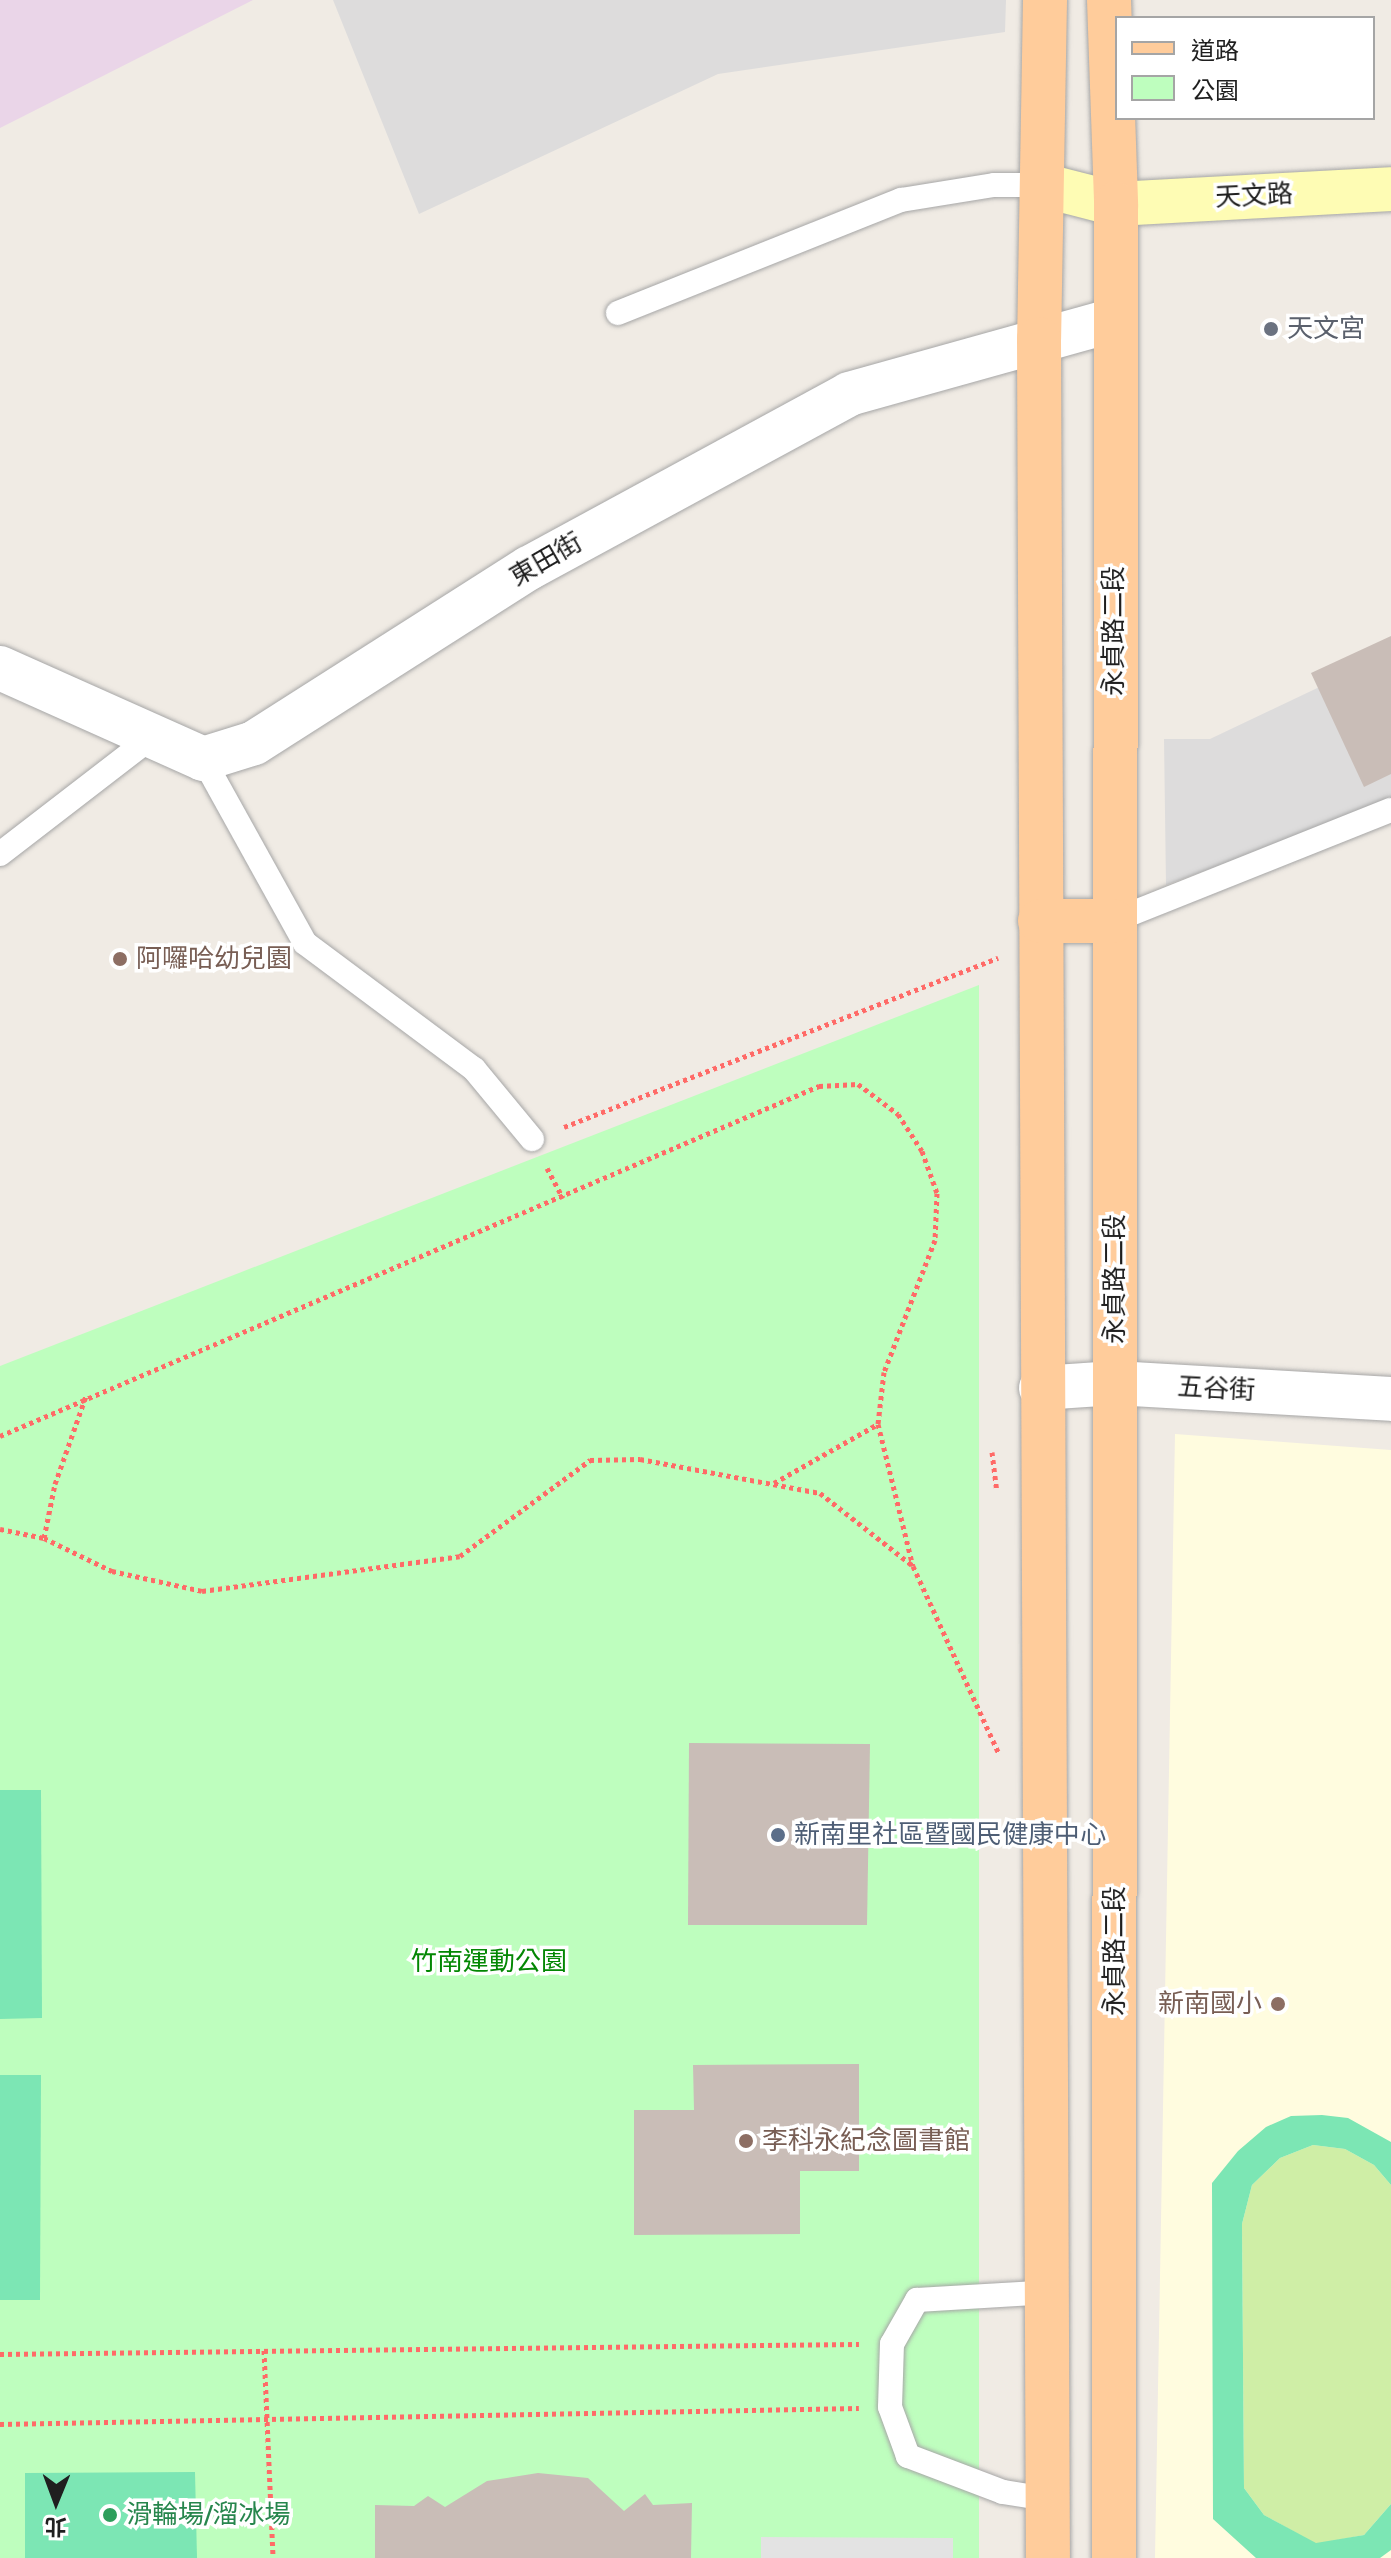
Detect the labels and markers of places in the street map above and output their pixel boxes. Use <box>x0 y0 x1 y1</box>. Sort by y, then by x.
place label: 天文宮 <box>1287 313 1365 345</box>
marker: 天文宮 <box>1262 320 1280 338</box>
place label: 阿囉哈幼兒園 <box>136 943 292 975</box>
marker: 阿囉哈幼兒園 <box>111 950 129 968</box>
place label: 新南里社區暨國民健康中心 <box>794 1819 1106 1851</box>
marker: 新南里社區暨國民健康中心 <box>769 1826 787 1844</box>
place label: 新南國小 <box>1158 1988 1262 2020</box>
marker: 新南國小 <box>1269 1995 1287 2013</box>
place label: 李科永紀念圖書館 <box>762 2125 970 2157</box>
marker: 李科永紀念圖書館 <box>737 2132 755 2150</box>
place label: 滑輪場/溜冰場 <box>126 2499 290 2531</box>
marker: 滑輪場/溜冰場 <box>101 2506 119 2524</box>

